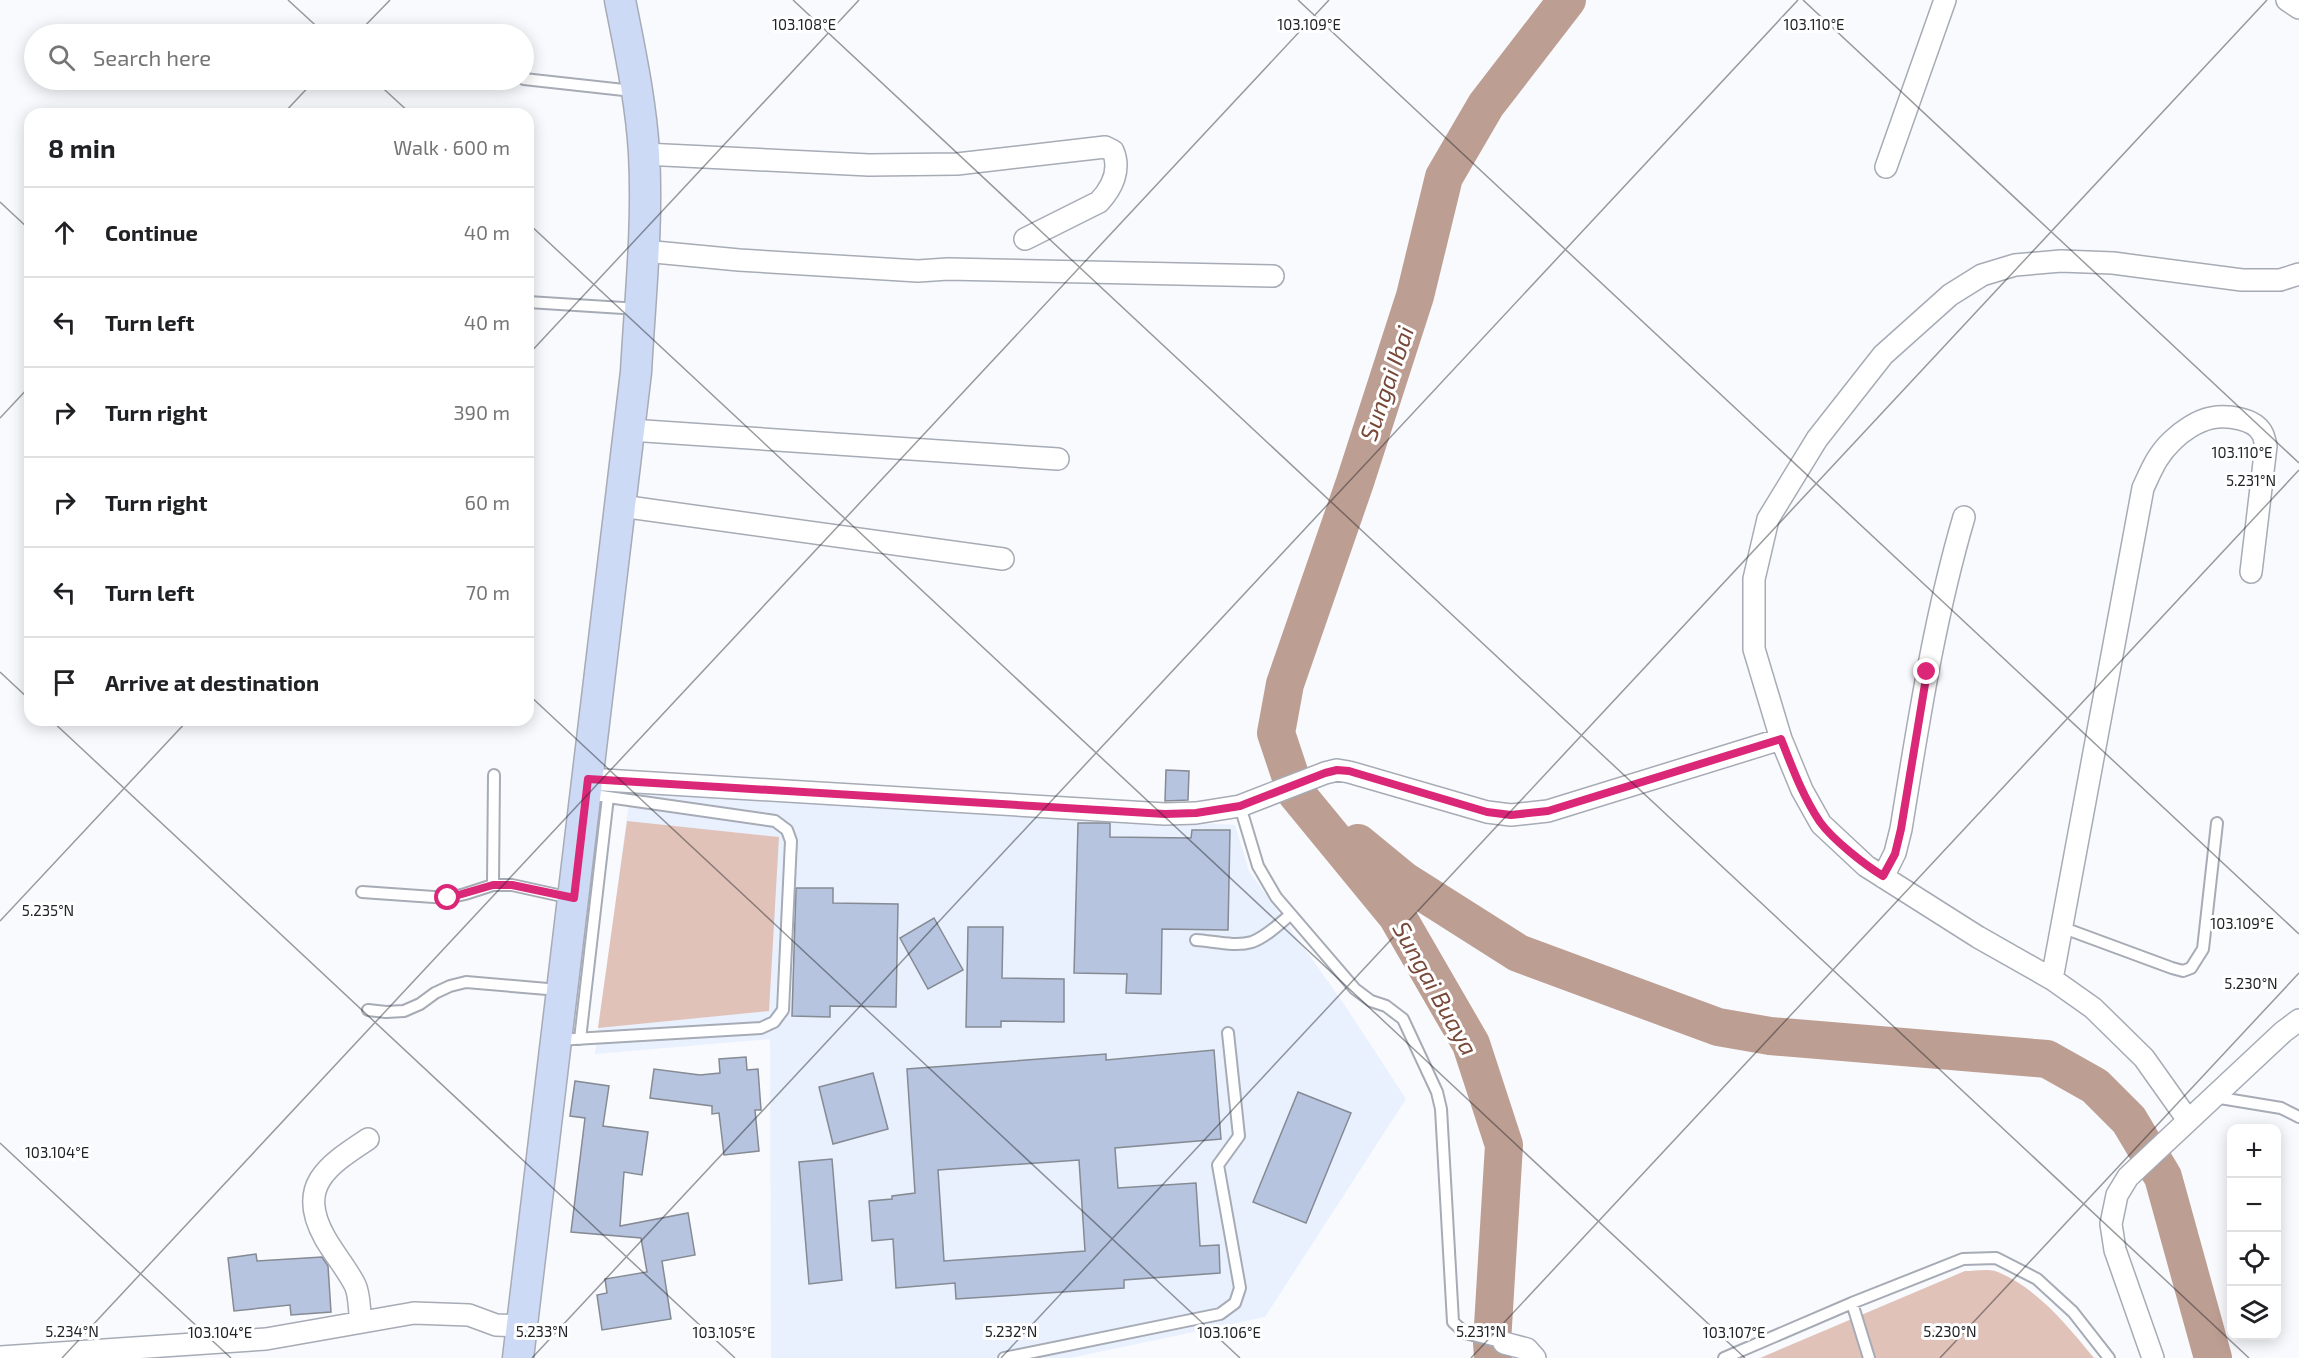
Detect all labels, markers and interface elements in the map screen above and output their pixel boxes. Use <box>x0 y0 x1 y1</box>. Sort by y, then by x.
text: 103.108°E <box>772 15 836 33</box>
text: 103.109°E <box>1277 15 1341 33</box>
text: 103.110°E <box>1784 15 1844 33</box>
search box <box>24 24 534 90</box>
icon: search <box>45 41 78 74</box>
text: Search here <box>93 44 211 70</box>
text: 8 min <box>48 132 116 163</box>
text: Walk · 600 m <box>393 135 510 159</box>
icon: ahead <box>48 216 81 249</box>
text: Continue <box>105 219 198 245</box>
text: 40 m <box>464 220 510 244</box>
icon: left <box>48 306 81 339</box>
text: Turn left <box>105 309 194 335</box>
text: 40 m <box>464 310 510 334</box>
water label: Sungai Ibai <box>1353 322 1419 444</box>
icon: right <box>48 396 81 429</box>
text: Turn right <box>105 399 207 425</box>
text: 390 m <box>453 400 510 424</box>
text: 103.110°E <box>2212 443 2272 461</box>
text: 5.231°N <box>2226 471 2276 489</box>
icon: right <box>48 486 81 519</box>
text: Turn right <box>105 489 207 515</box>
text: 60 m <box>465 490 510 514</box>
icon: left <box>48 576 81 609</box>
text: Turn left <box>105 579 194 605</box>
text: 70 m <box>466 580 510 604</box>
route end <box>1913 658 1939 684</box>
icon: arrive <box>48 666 81 699</box>
text: Arrive at destination <box>105 669 319 695</box>
route start <box>434 884 460 910</box>
text: 5.235°N <box>22 901 74 919</box>
text: 103.109°E <box>2210 914 2274 932</box>
water label: Sungai Buaya <box>1387 916 1485 1060</box>
text: 5.230°N <box>2224 974 2278 992</box>
map controls <box>2227 1124 2281 1340</box>
button: + <box>2227 1124 2281 1178</box>
text: 103.104°E <box>25 1143 89 1161</box>
button: − <box>2227 1178 2281 1232</box>
button: locate <box>2227 1232 2281 1286</box>
button: layers <box>2227 1286 2281 1340</box>
text: 5.234°N <box>45 1322 99 1340</box>
text: 5.233°N <box>516 1322 568 1340</box>
text: 5.232°N <box>985 1322 1037 1340</box>
text: 5.231°N <box>1456 1322 1506 1340</box>
text: 5.230°N <box>1923 1322 1977 1340</box>
text: 103.104°E <box>188 1323 252 1341</box>
text: 103.105°E <box>692 1323 756 1341</box>
text: 103.106°E <box>1197 1323 1261 1341</box>
text: 103.107°E <box>1703 1323 1765 1341</box>

